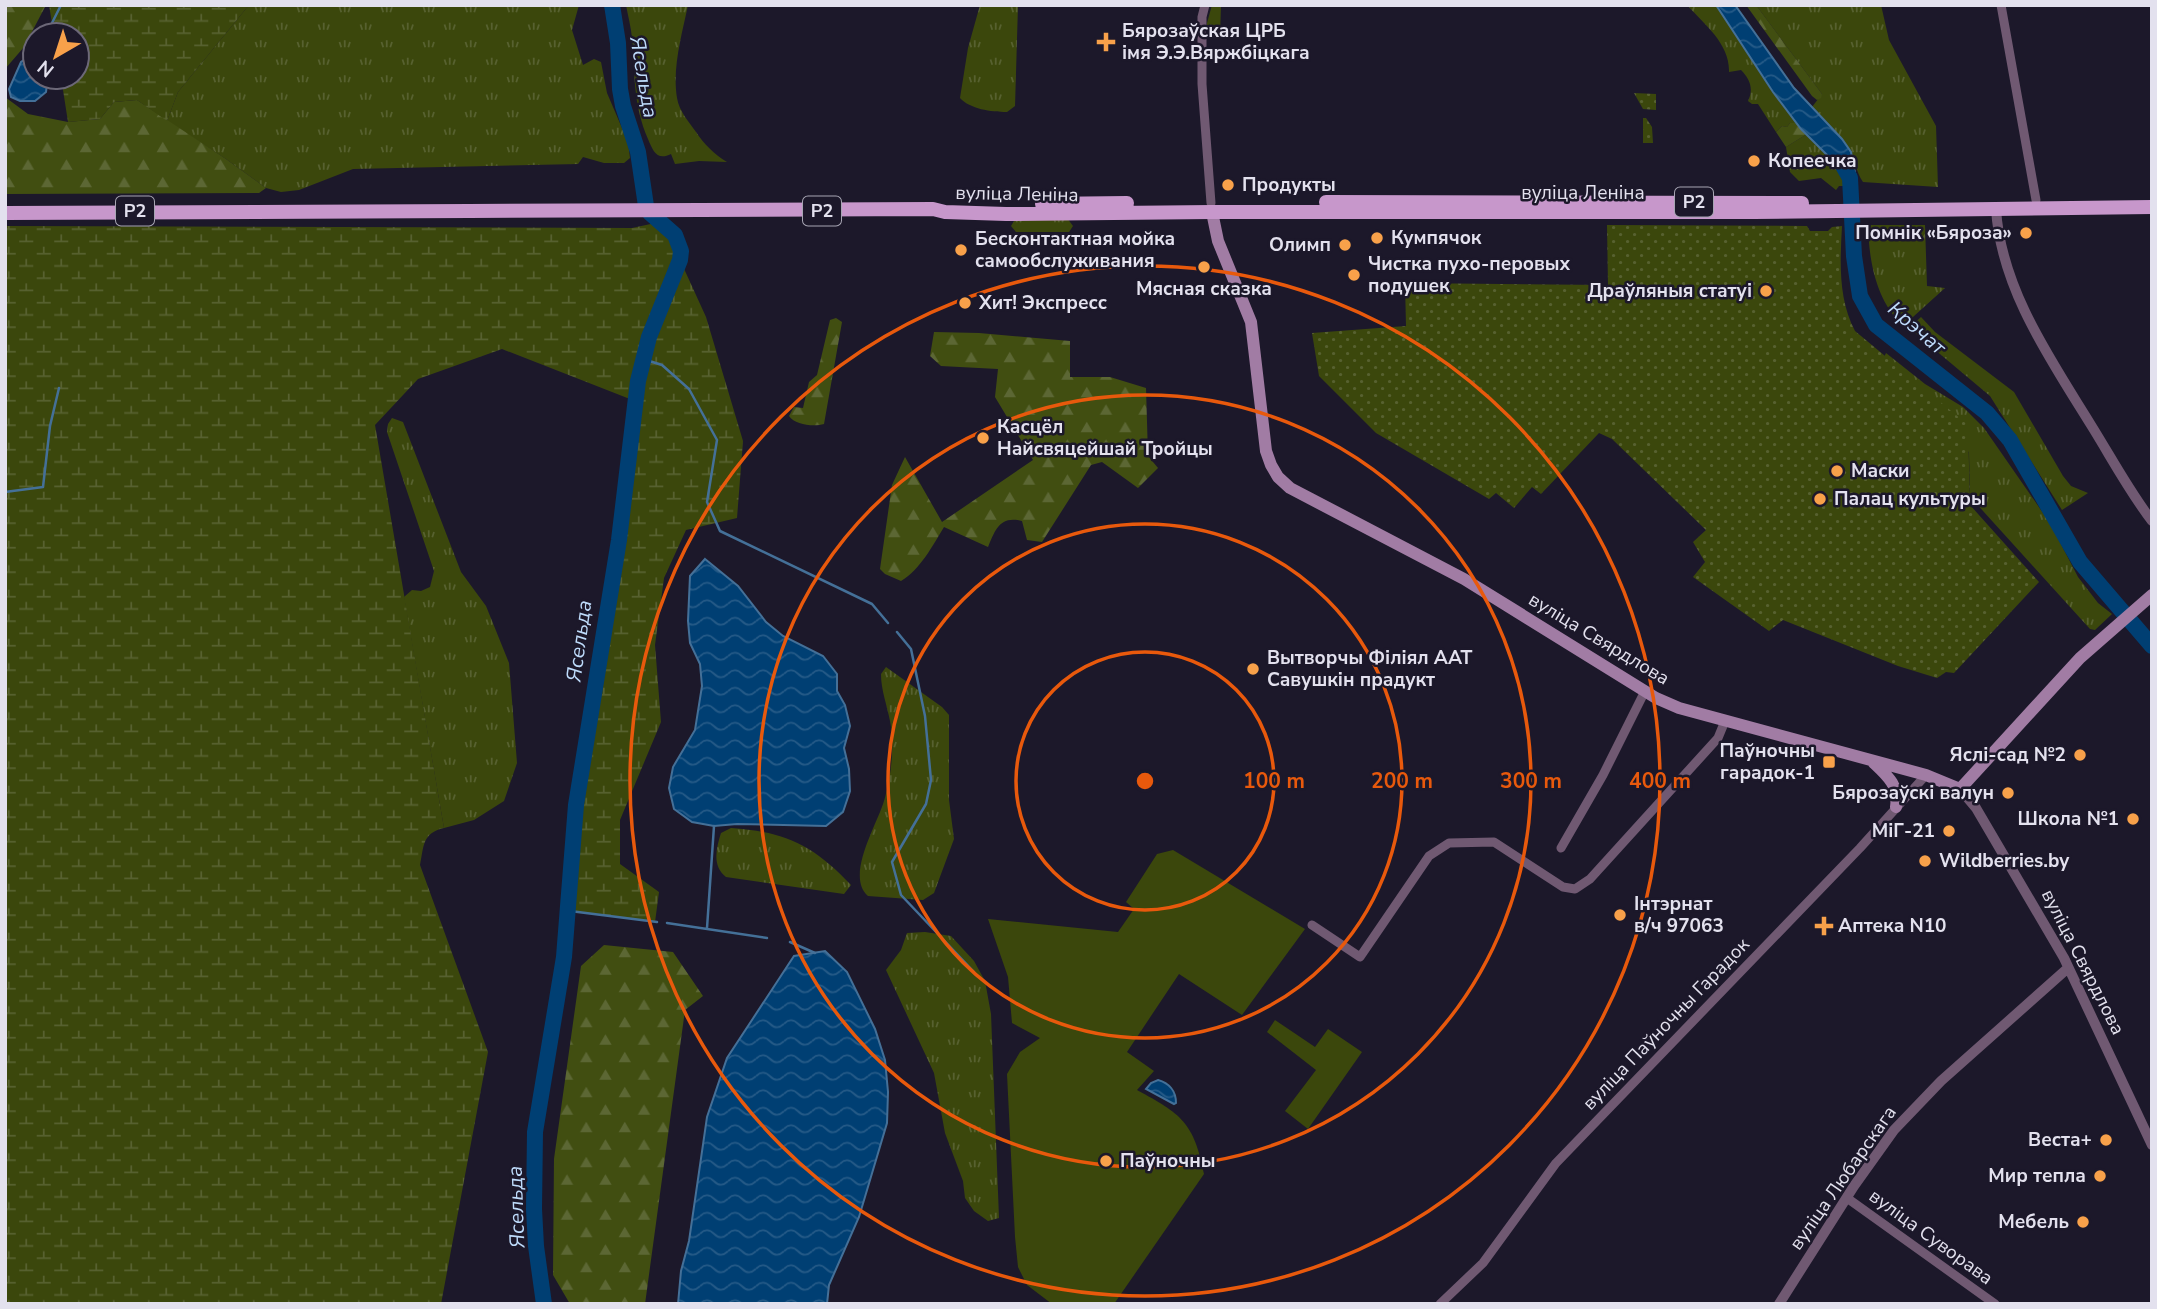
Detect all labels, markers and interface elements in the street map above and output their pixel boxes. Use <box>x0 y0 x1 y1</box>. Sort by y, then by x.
place label: Бярозаўская ЦРБ імя Э.Э.Вяржбіцкага <box>1122 18 1310 66</box>
north arrow <box>21 21 91 91</box>
marker: Бярозаўская ЦРБ імя Э.Э.Вяржбіцкага <box>1096 32 1116 52</box>
water label: Ясельда <box>623 34 665 120</box>
text: N <box>32 54 60 83</box>
place label: Копеечка <box>1768 148 1857 174</box>
marker: Копеечка <box>1746 153 1762 169</box>
place label: Продукты <box>1242 172 1336 198</box>
marker: Продукты <box>1220 177 1236 193</box>
street label: вуліца Леніна <box>955 180 1079 208</box>
street label: вуліца Леніна <box>1521 180 1645 206</box>
road number: Р2 <box>1675 188 1713 216</box>
road number: Р2 <box>116 196 154 226</box>
road number: Р2 <box>803 196 841 226</box>
place label: Помнік «Бяроза» <box>1855 220 2012 246</box>
place label: Кумпячок <box>1391 225 1482 251</box>
marker: Помнік «Бяроза» <box>2018 225 2034 241</box>
place label: Бесконтактная мойка самообслуживания <box>975 226 1175 274</box>
marker: Кумпячок <box>1369 230 1385 246</box>
place label: Олимп <box>1269 232 1331 258</box>
marker: Олимп <box>1337 237 1353 253</box>
marker: Бесконтактная мойка самообслуживания <box>953 242 969 258</box>
place label: Чистка пухо-перовых подушек <box>1368 251 1571 299</box>
marker: Мясная сказка <box>1196 259 1212 275</box>
marker: Чистка пухо-перовых подушек <box>1346 267 1362 283</box>
place label: Мясная сказка <box>1136 276 1272 302</box>
place label: Драўляныя статуі <box>1587 278 1752 304</box>
marker: Драўляныя статуі <box>1758 283 1774 299</box>
place label: Хит! Экспресс <box>978 290 1107 316</box>
marker: Хит! Экспресс <box>957 295 973 311</box>
water label: Крэчат <box>1882 295 1953 362</box>
place label: Касцёл Найсвяцейшай Тройцы <box>997 414 1213 462</box>
marker: Касцёл Найсвяцейшай Тройцы <box>975 430 991 446</box>
place label: Маски <box>1851 458 1909 484</box>
marker: Маски <box>1829 463 1845 479</box>
place label: Палац культуры <box>1834 486 1986 512</box>
marker: Палац культуры <box>1812 491 1828 507</box>
street label: вуліца Свярдлова <box>1524 587 1674 691</box>
water label: Ясельда <box>559 598 599 684</box>
place label: Вытворчы Філіял ААТ Савушкін прадукт <box>1267 645 1472 693</box>
marker: Вытворчы Філіял ААТ Савушкін прадукт <box>1245 661 1261 677</box>
place label: Паўночны гарадок-1 <box>1720 738 1815 786</box>
place label: Яслі-сад №2 <box>1950 742 2066 768</box>
marker: Яслі-сад №2 <box>2072 747 2088 763</box>
marker: Паўночны гарадок-1 <box>1821 754 1837 770</box>
text: 100 m <box>1243 767 1305 795</box>
text: 200 m <box>1371 767 1433 795</box>
text: 300 m <box>1500 767 1562 795</box>
text: 400 m <box>1629 767 1691 795</box>
centre of rings <box>1133 769 1157 793</box>
place label: Бярозаўскі валун <box>1832 780 1994 806</box>
marker: Бярозаўскі валун <box>2000 785 2016 801</box>
place label: Школа №1 <box>2018 806 2119 832</box>
marker: Школа №1 <box>2125 811 2141 827</box>
place label: МіГ-21 <box>1872 818 1935 844</box>
marker: МіГ-21 <box>1941 823 1957 839</box>
place label: Wildberries.by <box>1939 848 2070 874</box>
marker: Wildberries.by <box>1917 853 1933 869</box>
street label: вуліца Свярдлова <box>2035 885 2131 1039</box>
place label: Інтэрнат в/ч 97063 <box>1634 891 1724 939</box>
marker: Інтэрнат в/ч 97063 <box>1612 907 1628 923</box>
place label: Аптека N10 <box>1838 913 1947 939</box>
marker: Аптека N10 <box>1816 918 1832 934</box>
street label: вуліца Паўночны Гарадок <box>1577 932 1755 1116</box>
street label: вуліца Любарскага <box>1783 1101 1903 1255</box>
place label: Веста+ <box>2028 1127 2092 1153</box>
marker: Веста+ <box>2098 1132 2114 1148</box>
place label: Паўночны <box>1120 1148 1215 1174</box>
marker: Паўночны <box>1098 1153 1114 1169</box>
place label: Мир тепла <box>1988 1163 2086 1189</box>
water label: Ясельда <box>501 1165 531 1249</box>
marker: Мир тепла <box>2092 1168 2108 1184</box>
street label: вуліца Суворава <box>1864 1183 1998 1291</box>
place label: Мебель <box>1998 1209 2069 1235</box>
marker: Мебель <box>2075 1214 2091 1230</box>

